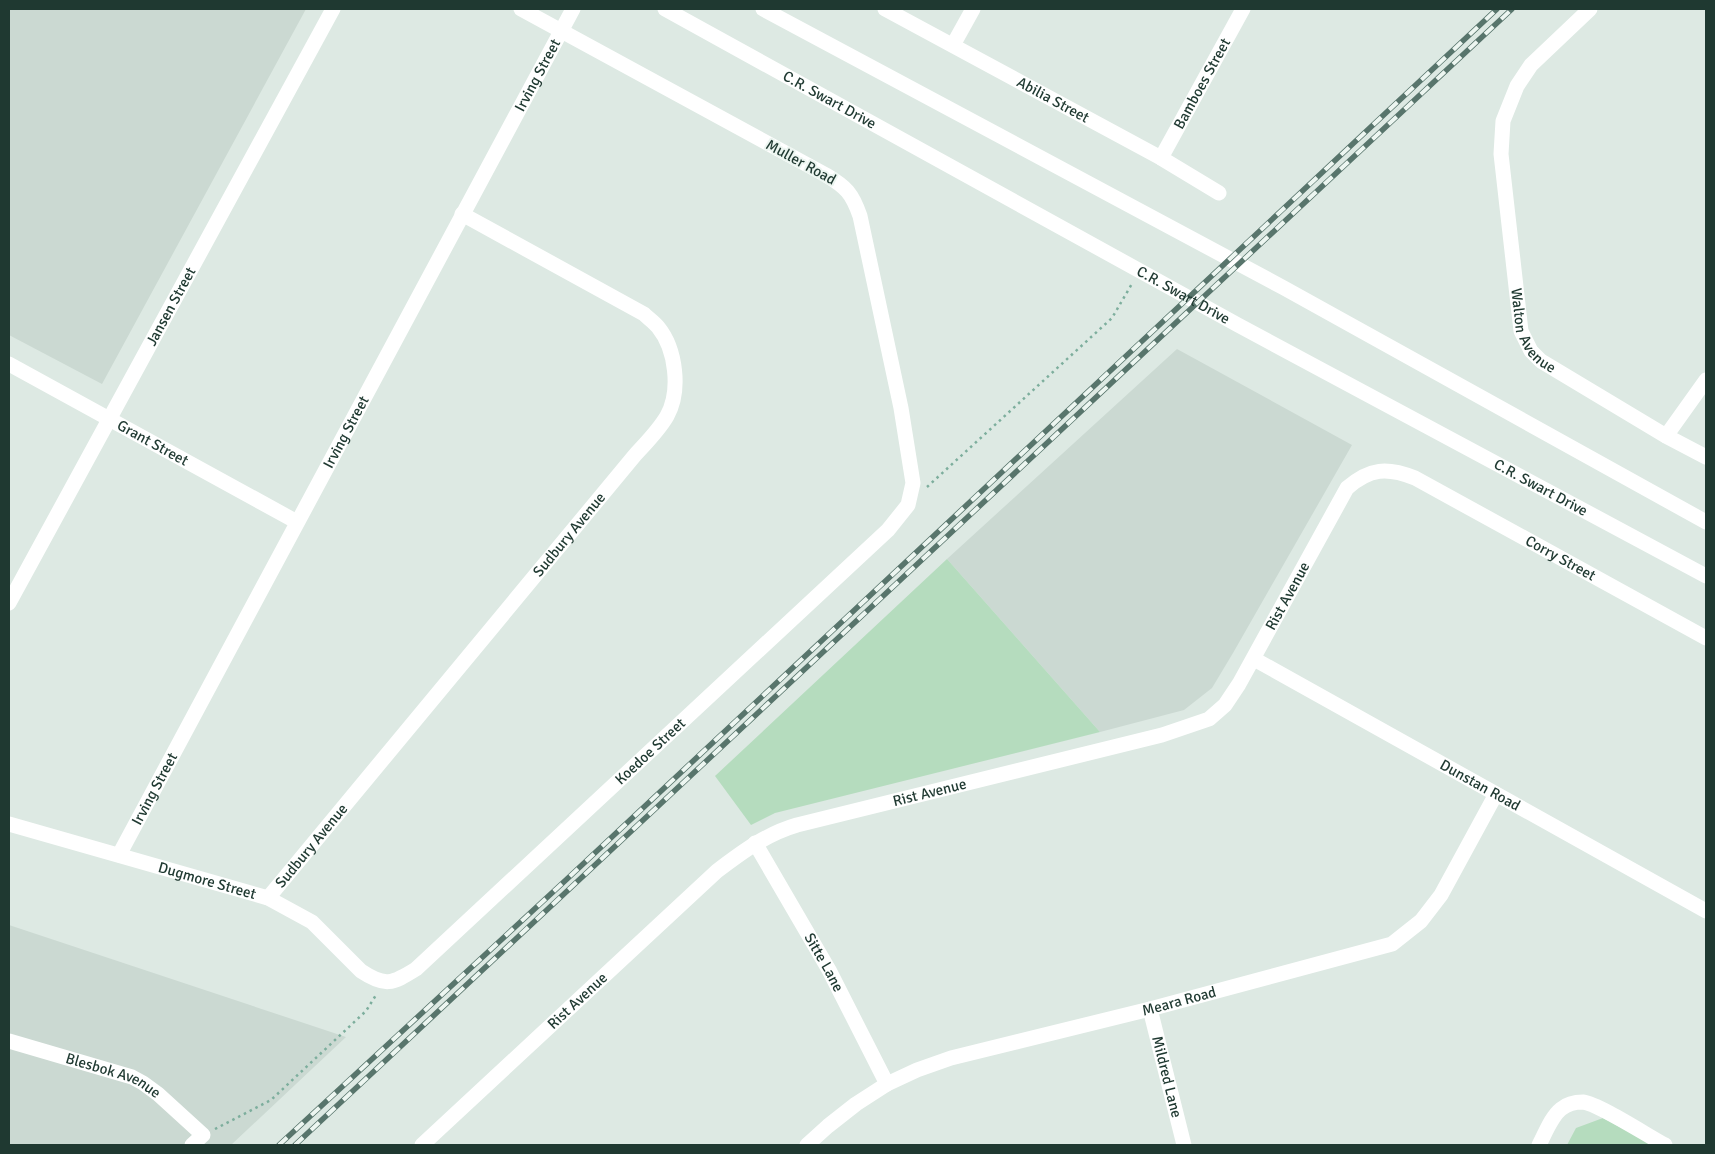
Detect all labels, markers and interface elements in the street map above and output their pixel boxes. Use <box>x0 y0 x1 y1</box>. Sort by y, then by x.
street label: Bamboes Street <box>1170 35 1234 132</box>
street label: Irving Street <box>511 36 564 115</box>
street label: C.R. Swart Drive <box>780 67 879 133</box>
street label: Abilia Street <box>1014 73 1092 127</box>
street label: Muller Road <box>763 135 839 189</box>
street label: C.R. Swart Drive <box>1134 262 1233 328</box>
street label: Jansen Street <box>142 264 200 349</box>
street label: Walton Avenue <box>1507 287 1559 377</box>
street label: Irving Street <box>319 393 373 471</box>
street label: Grant Street <box>114 416 192 470</box>
street label: C.R. Swart Drive <box>1491 455 1591 520</box>
street label: Sudbury Avenue <box>529 489 609 580</box>
street label: Corry Street <box>1522 531 1599 585</box>
street label: Rist Avenue <box>1261 559 1314 633</box>
street label: Koedoe Street <box>611 714 689 788</box>
street label: Irving Street <box>128 750 181 828</box>
street label: Dunstan Road <box>1437 756 1524 815</box>
street label: Rist Avenue <box>891 775 968 810</box>
street label: Sudbury Avenue <box>271 800 351 891</box>
street label: Dugmore Street <box>156 858 258 903</box>
street label: Sitte Lane <box>800 930 848 995</box>
street label: Rist Avenue <box>544 969 611 1033</box>
street label: Meara Road <box>1140 983 1218 1020</box>
street label: Mildred Lane <box>1148 1034 1186 1120</box>
street label: Blesbok Avenue <box>64 1049 164 1102</box>

